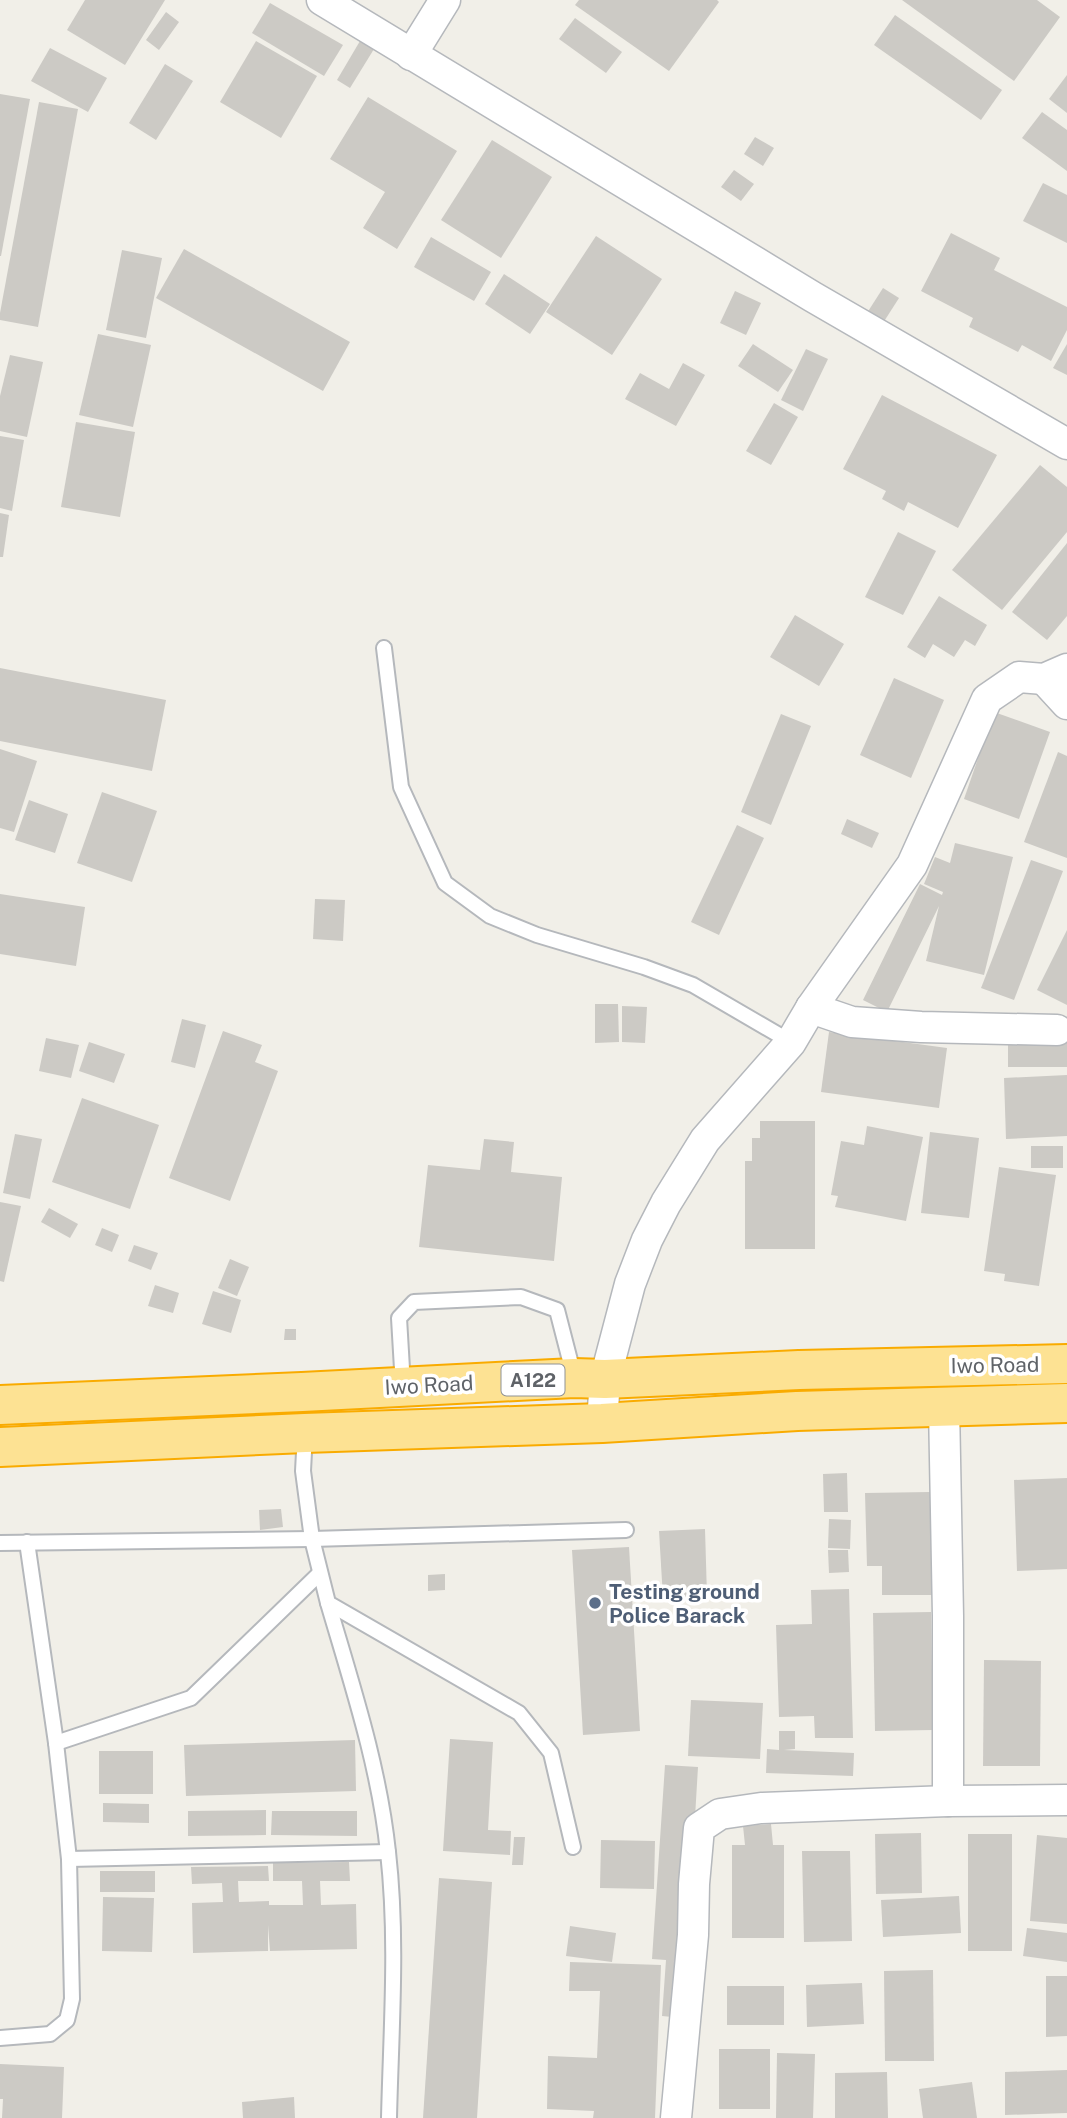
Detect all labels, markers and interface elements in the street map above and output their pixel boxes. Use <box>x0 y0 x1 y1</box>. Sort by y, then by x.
street label: Iwo Road <box>950 1352 1040 1378</box>
road number: A122 <box>502 1364 564 1396</box>
street label: Iwo Road <box>384 1370 474 1400</box>
place label: Testing ground Police Barack <box>609 1579 760 1628</box>
marker: Testing ground Police Barack <box>587 1595 603 1611</box>

